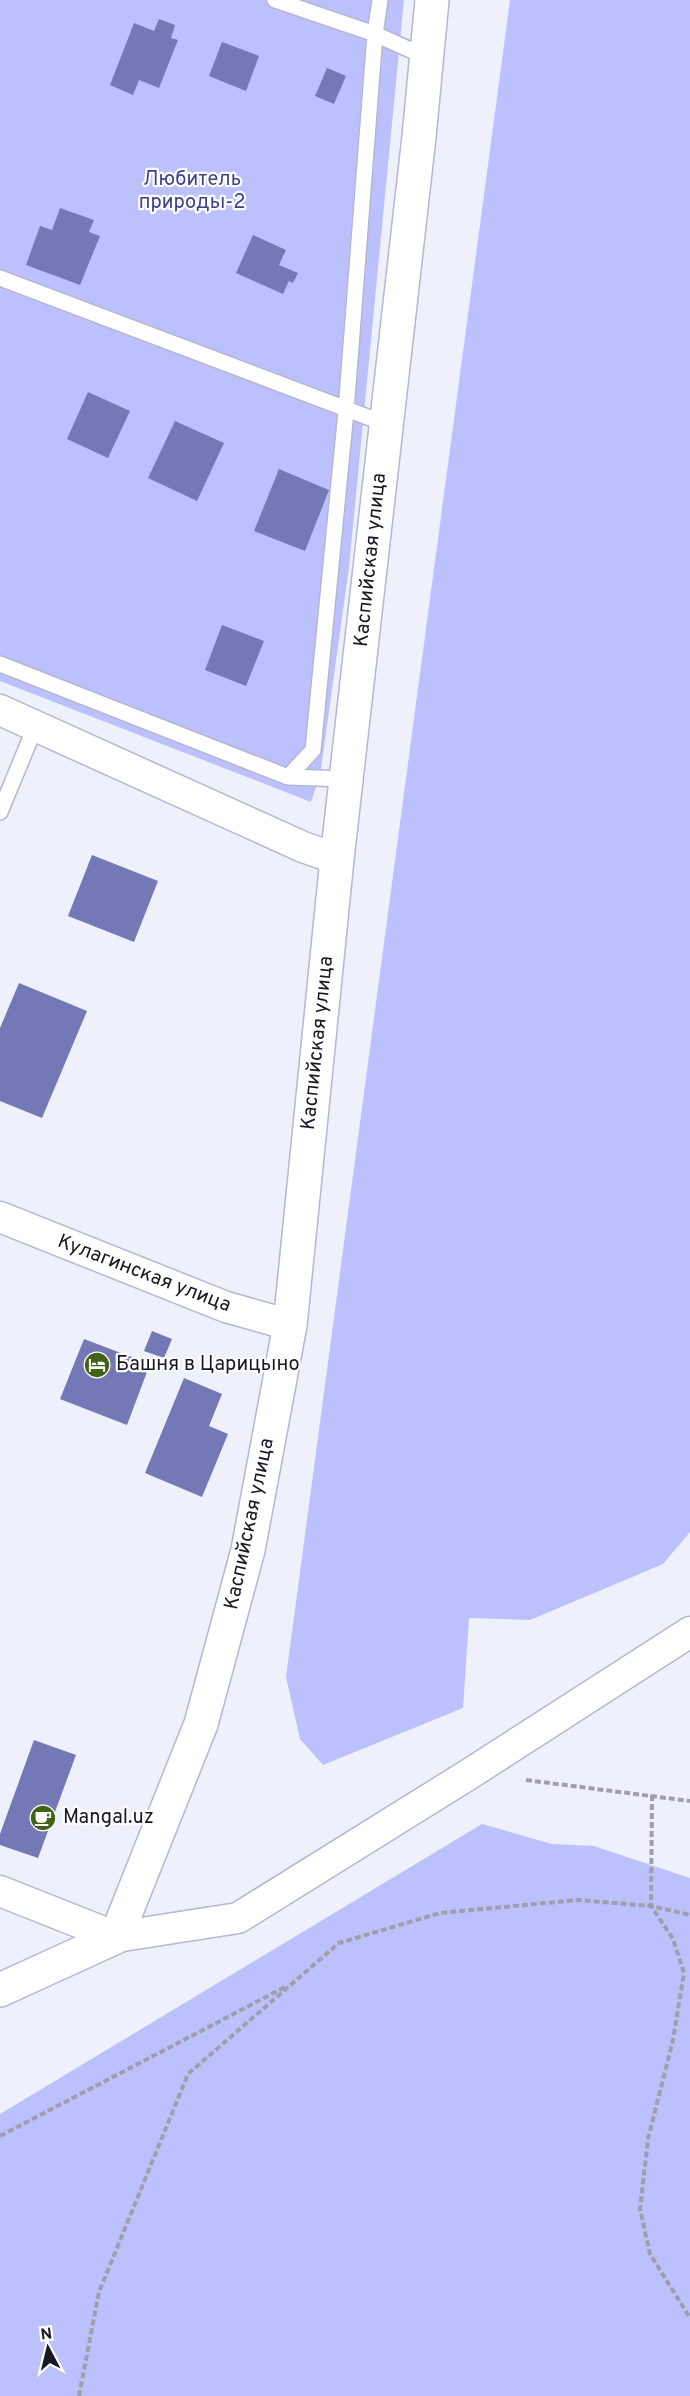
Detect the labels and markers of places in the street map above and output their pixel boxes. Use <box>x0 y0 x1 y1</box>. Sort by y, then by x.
hotel icon: Башня в Царицыно <box>82 1350 112 1380</box>
place label: Башня в Царицыно <box>116 1352 300 1378</box>
cafe icon: Mangal.uz <box>28 1803 58 1833</box>
place label: Mangal.uz <box>63 1805 154 1831</box>

